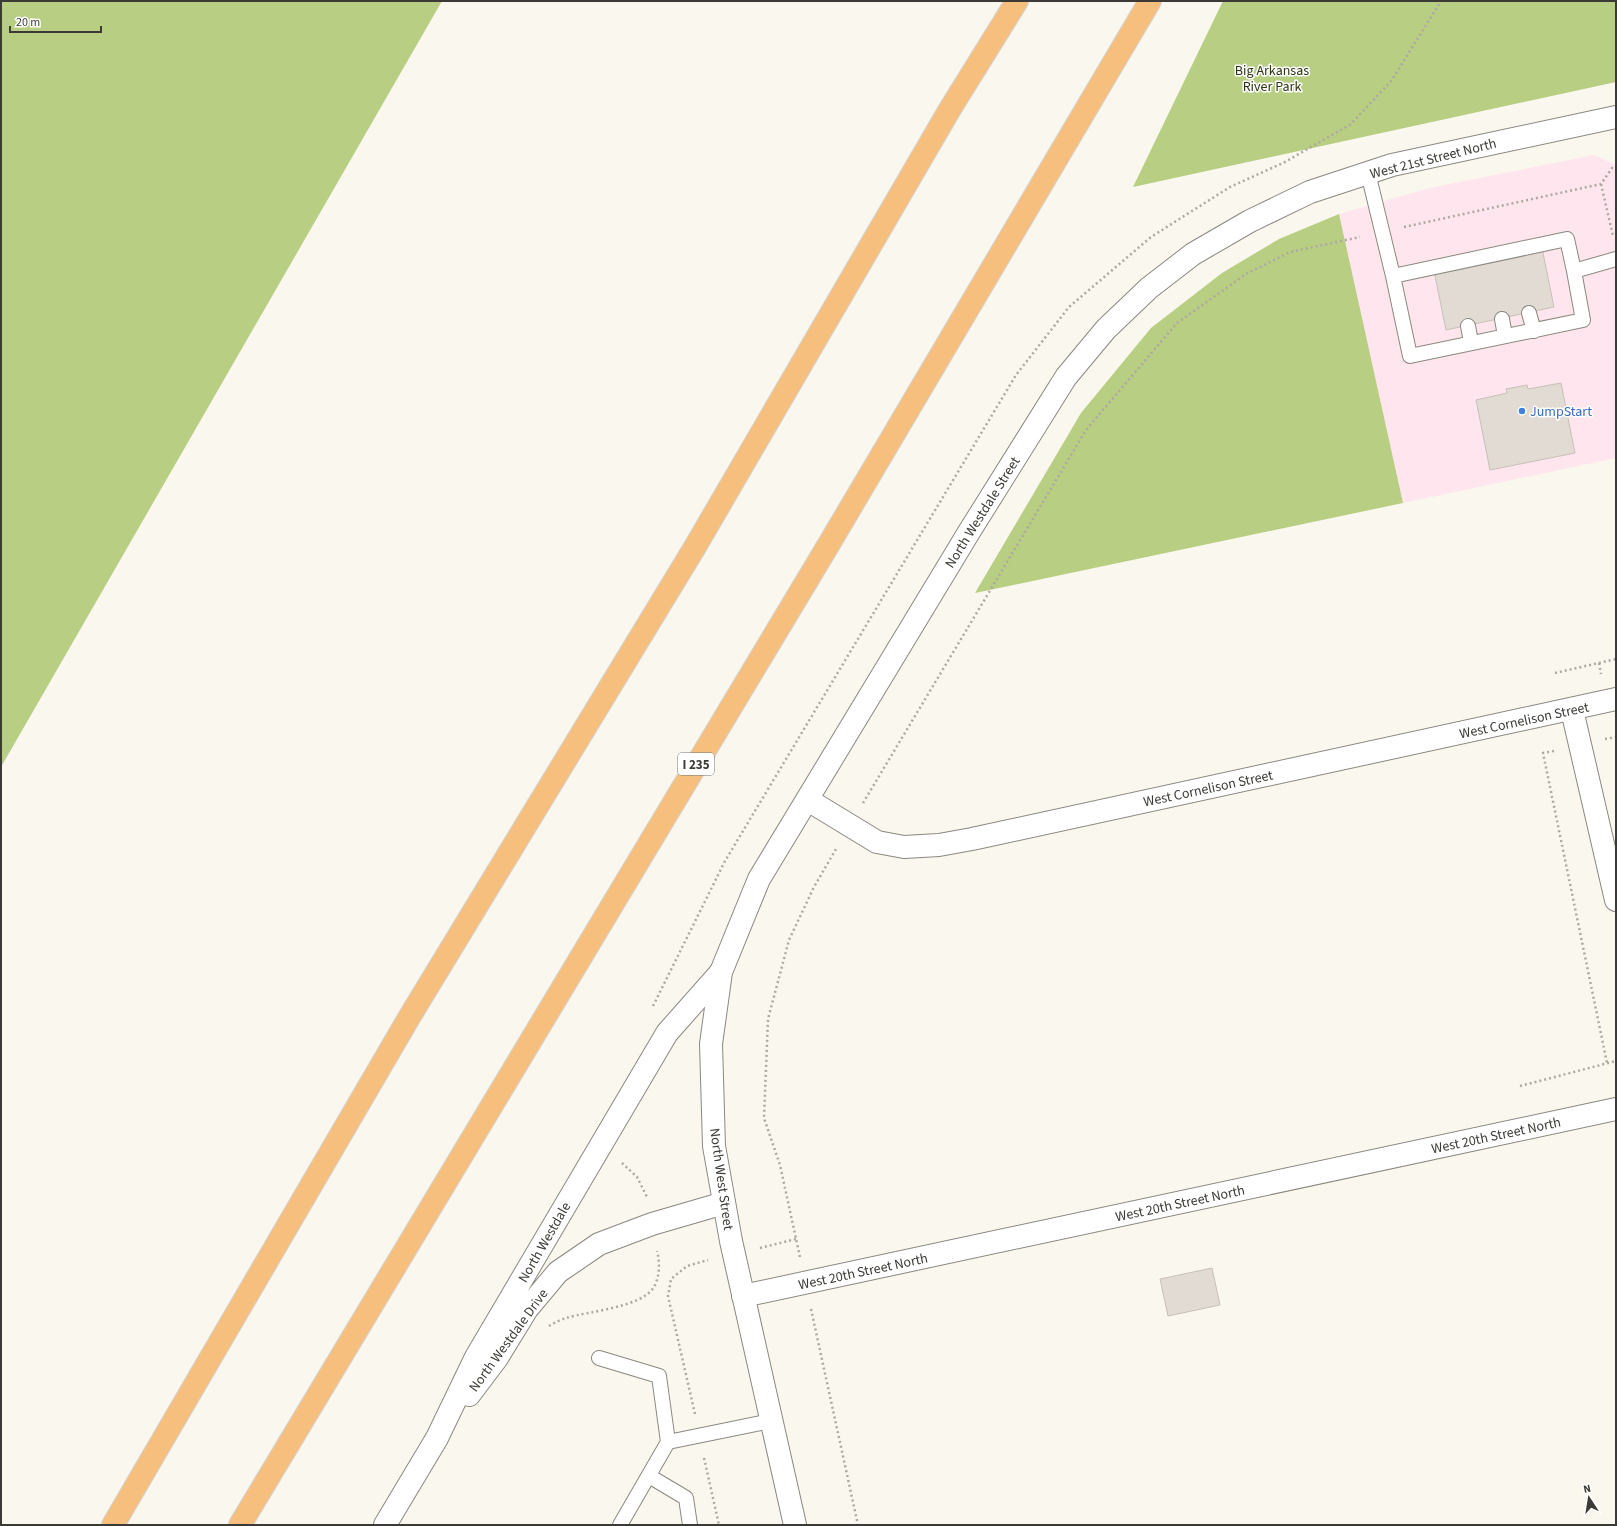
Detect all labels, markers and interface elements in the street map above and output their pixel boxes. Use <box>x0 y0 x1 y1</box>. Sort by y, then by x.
scale bar <box>10 8 101 34</box>
text: 20 m <box>16 14 40 31</box>
park label: Big Arkansas River Park <box>1235 61 1309 97</box>
street label: West 21st Street North <box>1368 134 1499 184</box>
place label: JumpStart <box>1530 402 1592 422</box>
marker: JumpStart <box>1517 406 1527 416</box>
street label: North Westdale Street <box>940 453 1025 572</box>
street label: West Cornelison Street <box>1458 697 1591 744</box>
road number: I 235 <box>678 753 714 775</box>
street label: West Cornelison Street <box>1142 765 1275 812</box>
street label: West 20th Street North <box>1430 1112 1563 1159</box>
street label: North West Street <box>704 1127 738 1232</box>
street label: West 20th Street North <box>1114 1180 1247 1227</box>
street label: North Westdale <box>514 1198 576 1287</box>
street label: West 20th Street North <box>797 1248 930 1295</box>
street label: North Westdale Drive <box>465 1285 553 1396</box>
north arrow <box>1569 1478 1609 1518</box>
text: N <box>1582 1481 1592 1497</box>

